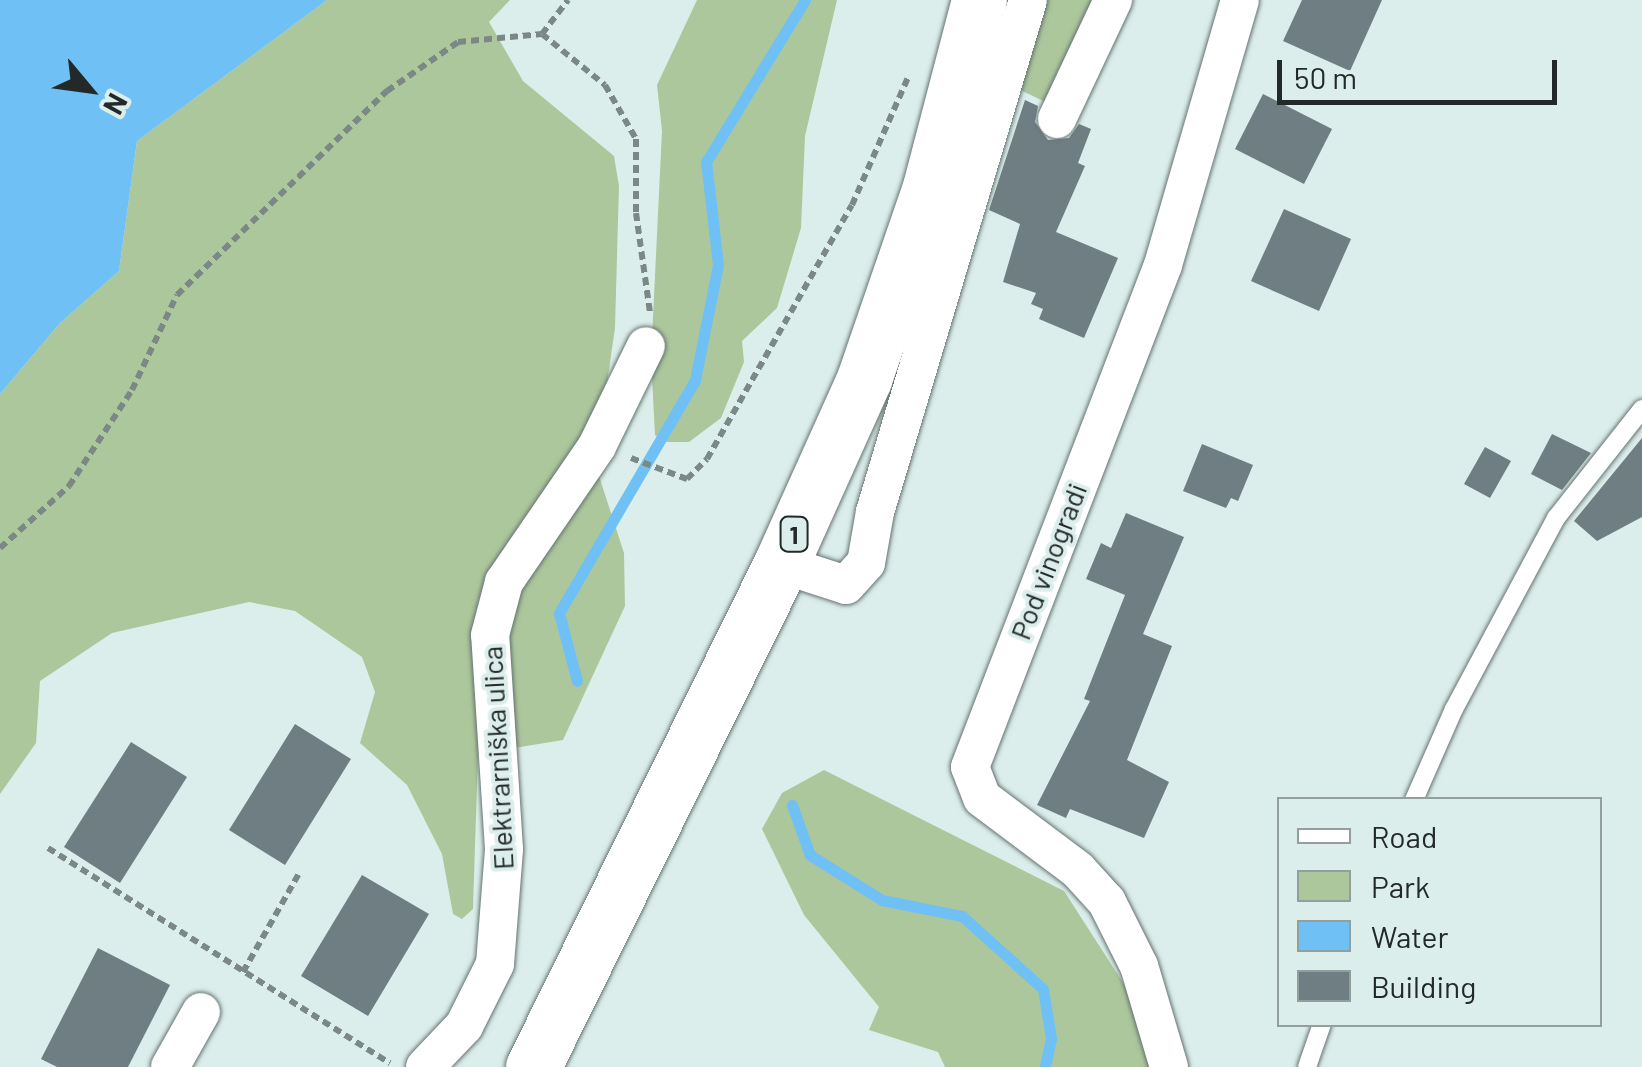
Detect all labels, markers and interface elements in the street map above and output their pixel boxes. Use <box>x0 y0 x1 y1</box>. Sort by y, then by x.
north arrow <box>40 40 140 140</box>
scale bar <box>1282 40 1562 102</box>
text: 50 m <box>1294 59 1357 95</box>
text: N <box>97 88 136 121</box>
street label: Pod vinogradi <box>1003 478 1093 644</box>
road number: 1 <box>779 514 809 554</box>
street label: Elektrarniška ulica <box>474 645 520 871</box>
legend <box>1277 797 1602 1027</box>
text: Road <box>1371 818 1437 854</box>
text: Park <box>1371 868 1430 904</box>
text: Water <box>1371 918 1449 954</box>
text: Building <box>1371 968 1476 1004</box>

